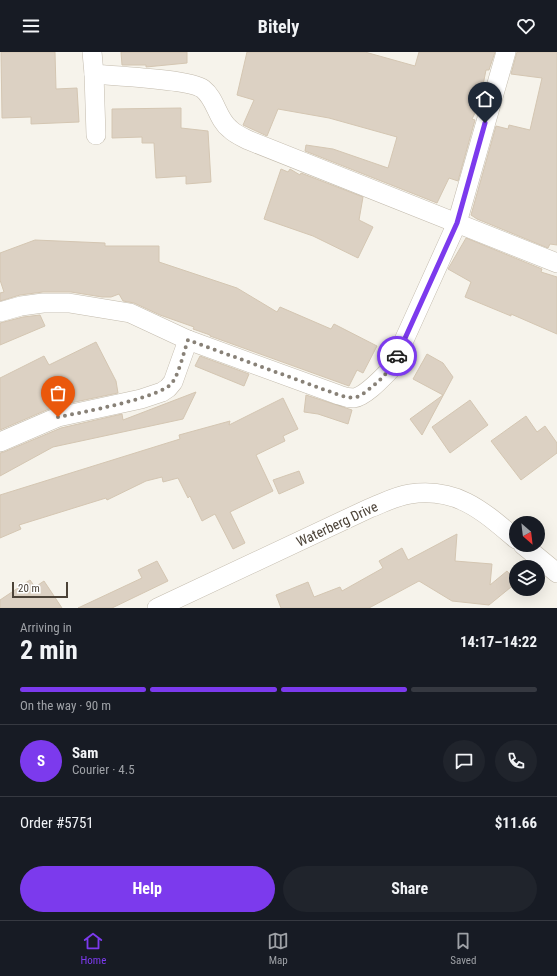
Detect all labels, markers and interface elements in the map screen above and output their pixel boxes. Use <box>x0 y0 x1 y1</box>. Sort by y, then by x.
icon: menu <box>20 15 42 37</box>
icon: heart <box>515 15 537 37</box>
text: Bitely <box>258 16 299 37</box>
pin <box>468 82 502 123</box>
icon: home <box>474 88 496 110</box>
courier <box>377 336 417 376</box>
icon: car <box>386 345 408 367</box>
pin <box>41 376 75 417</box>
icon: bag <box>47 382 69 404</box>
street label: Waterberg Drive <box>294 498 381 550</box>
north arrow <box>509 516 545 552</box>
map controls <box>509 516 545 596</box>
button: layers <box>509 560 545 596</box>
scale bar <box>12 580 68 599</box>
text: 20 m <box>18 582 40 595</box>
text: Arriving in <box>20 620 72 635</box>
text: 14:17–14:22 <box>460 633 537 651</box>
text: 2 min <box>20 635 78 665</box>
text: On the way · 90 m <box>20 698 111 713</box>
button: chat <box>443 740 485 782</box>
button: phone <box>495 740 537 782</box>
text: Sam <box>72 744 98 762</box>
text: S <box>37 752 45 770</box>
text: Courier · 4.5 <box>72 762 135 777</box>
text: Order #5751 <box>20 814 94 832</box>
text: $11.66 <box>495 814 537 832</box>
button: Help <box>20 866 275 912</box>
button: Share <box>283 866 537 912</box>
tab: Home <box>81 930 106 967</box>
tab: Map <box>267 930 289 967</box>
tab: Saved <box>450 930 476 967</box>

